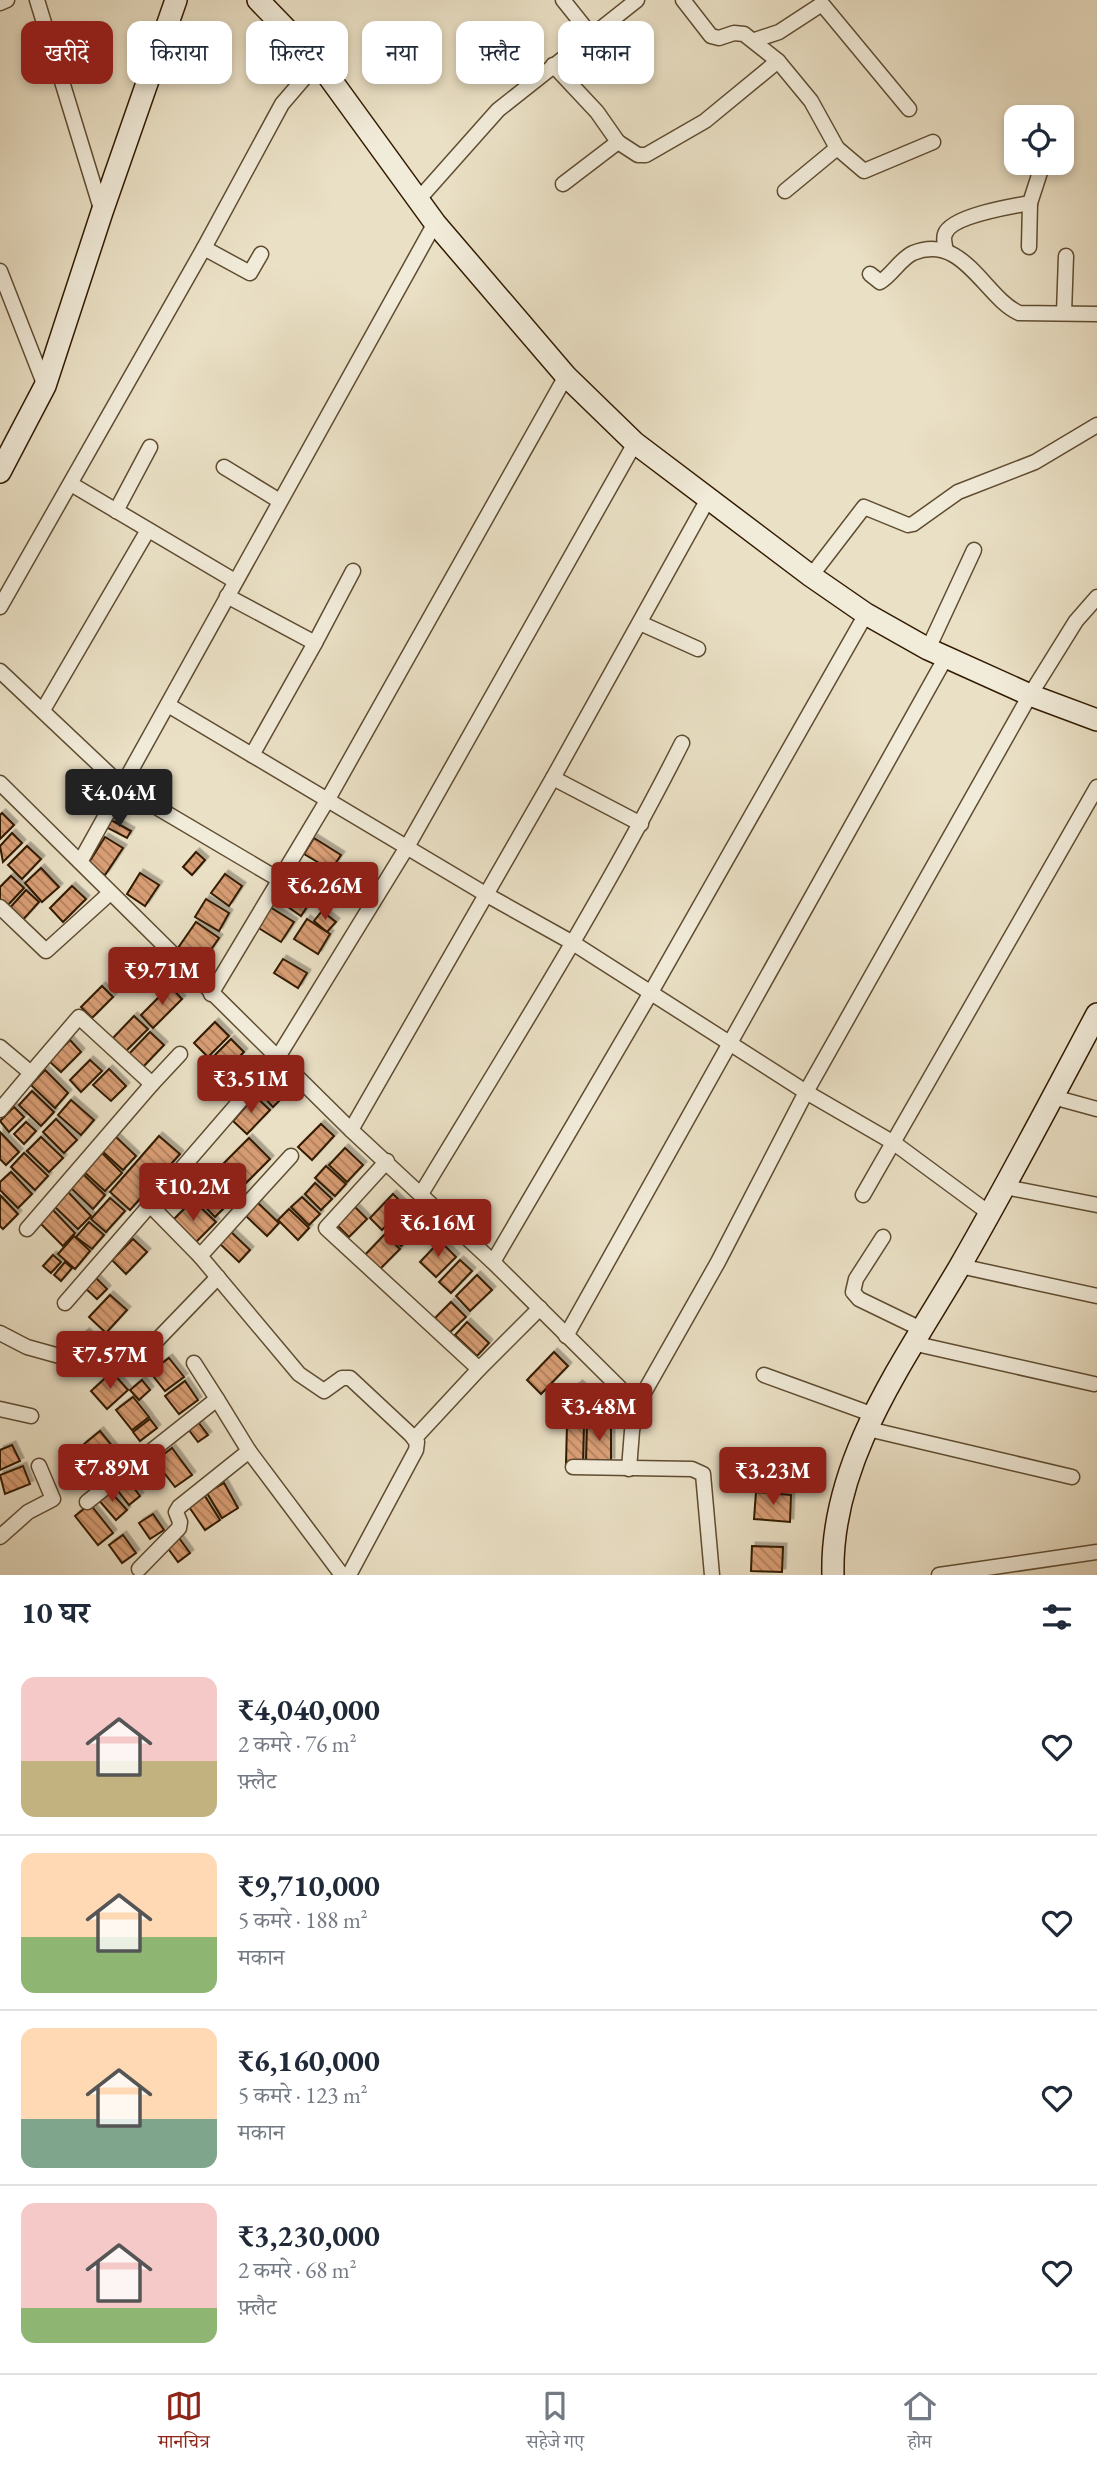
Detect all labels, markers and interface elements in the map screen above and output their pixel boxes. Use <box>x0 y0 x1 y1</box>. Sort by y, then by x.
chip: खरीदें <box>21 21 113 84</box>
chip: किराया <box>127 21 232 84</box>
chip: फ़िल्टर <box>246 21 348 84</box>
chip: नया <box>362 21 442 84</box>
chip: फ़्लैट <box>456 21 544 84</box>
chip: मकान <box>558 21 654 84</box>
map controls <box>1004 105 1074 175</box>
button: locate <box>1004 105 1074 175</box>
pin: ₹4.04M <box>62 770 176 829</box>
text: ₹4.04M <box>81 777 157 807</box>
pin: ₹6.26M <box>268 862 382 922</box>
text: ₹6.26M <box>287 870 363 900</box>
pin: ₹9.71M <box>105 948 219 1007</box>
text: ₹9.71M <box>124 955 200 985</box>
pin: ₹3.51M <box>194 1056 308 1115</box>
text: ₹3.51M <box>213 1063 289 1093</box>
pin: ₹10.2M <box>136 1164 250 1223</box>
text: ₹10.2M <box>155 1171 231 1201</box>
pin: ₹6.16M <box>381 1200 495 1259</box>
text: ₹6.16M <box>400 1207 476 1237</box>
pin: ₹7.57M <box>53 1332 167 1391</box>
text: ₹7.57M <box>72 1339 148 1369</box>
pin: ₹3.48M <box>542 1384 656 1443</box>
text: ₹3.48M <box>561 1391 637 1421</box>
pin: ₹7.89M <box>55 1444 169 1504</box>
pin: ₹3.23M <box>716 1448 830 1507</box>
text: ₹7.89M <box>74 1452 150 1482</box>
text: ₹3.23M <box>735 1455 811 1485</box>
text: 10 घर <box>21 1593 90 1632</box>
icon: filters <box>1038 1598 1076 1636</box>
text: ₹4,040,000 <box>238 1690 380 1729</box>
icon: home <box>77 1705 161 1789</box>
icon: heart <box>1038 1728 1076 1766</box>
text: 2 कमरे · 76 m² <box>238 1729 357 1759</box>
text: फ़्लैट <box>238 1766 276 1796</box>
text: ₹9,710,000 <box>238 1866 380 1905</box>
icon: home <box>77 1881 161 1965</box>
icon: heart <box>1038 1904 1076 1942</box>
text: 5 कमरे · 188 m² <box>238 1905 368 1935</box>
text: मकान <box>238 1942 285 1972</box>
text: ₹6,160,000 <box>238 2041 380 2080</box>
icon: home <box>77 2056 161 2140</box>
icon: heart <box>1038 2079 1076 2117</box>
text: 5 कमरे · 123 m² <box>238 2080 368 2110</box>
text: मकान <box>238 2117 285 2147</box>
text: ₹3,230,000 <box>238 2216 380 2255</box>
icon: home <box>77 2231 161 2315</box>
icon: heart <box>1038 2254 1076 2292</box>
text: 2 कमरे · 68 m² <box>238 2255 357 2285</box>
text: फ़्लैट <box>238 2292 276 2322</box>
tab: मानचित्र <box>158 2387 210 2460</box>
tab: सहेजे गए <box>526 2387 584 2460</box>
tab: होम <box>901 2387 939 2460</box>

